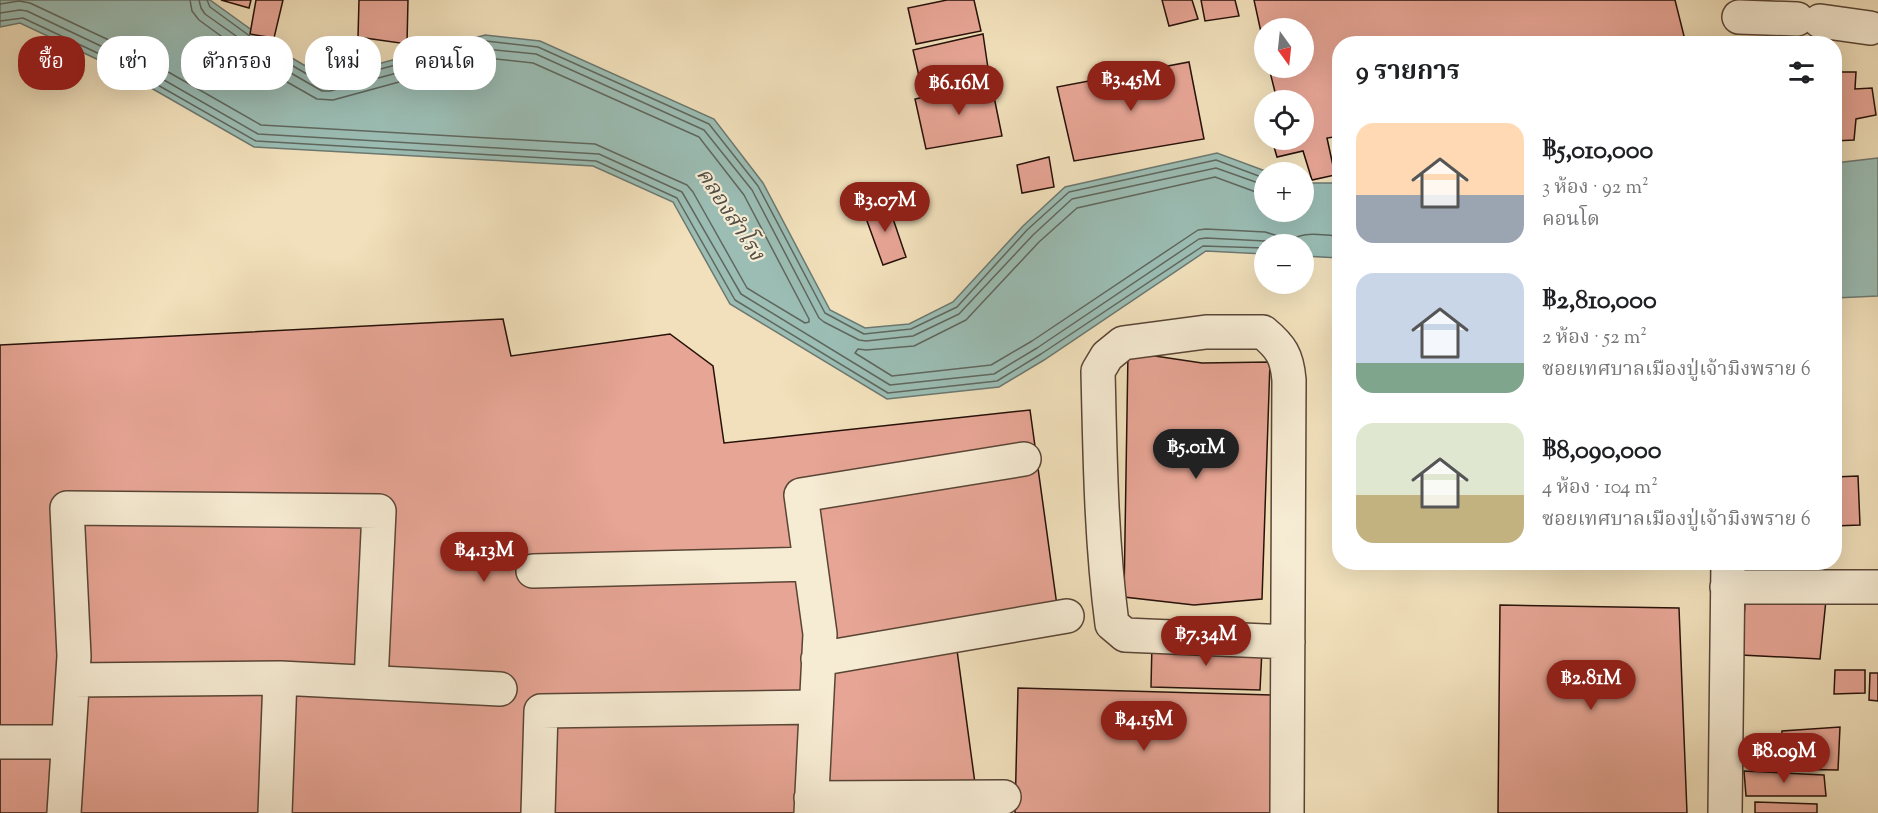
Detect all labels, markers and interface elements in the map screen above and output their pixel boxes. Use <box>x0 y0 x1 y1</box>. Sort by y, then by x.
north arrow <box>1254 18 1314 78</box>
map controls <box>1254 18 1314 294</box>
chip: ซื้อ <box>18 36 85 90</box>
chip: เช่า <box>97 36 169 90</box>
chip: ตัวกรอง <box>181 36 293 90</box>
chip: ใหม่ <box>305 36 381 90</box>
chip: คอนโด <box>393 36 496 90</box>
text: 9 รายการ <box>1356 54 1460 91</box>
icon: filters <box>1785 56 1818 89</box>
pin: ฿3.45M <box>1082 61 1180 112</box>
pin: ฿6.16M <box>910 65 1008 116</box>
text: ฿3.45M <box>1101 66 1161 95</box>
text: ฿6.16M <box>929 70 989 99</box>
button: locate <box>1254 90 1314 150</box>
text: ฿5,010,000 <box>1542 133 1653 170</box>
icon: home <box>1404 147 1476 219</box>
water label: คลองสำโรง <box>687 161 773 269</box>
button: + <box>1254 162 1314 222</box>
text: 3 ห้อง · 92 m² <box>1542 174 1649 203</box>
pin: ฿3.07M <box>836 182 934 233</box>
text: ฿3.07M <box>854 187 916 216</box>
text: คอนโด <box>1542 206 1600 235</box>
button: − <box>1254 234 1314 294</box>
text: ฿2,810,000 <box>1542 283 1657 320</box>
icon: home <box>1404 297 1476 369</box>
text: 2 ห้อง · 52 m² <box>1542 324 1647 353</box>
text: ซอยเทศบาลเมืองปู่เจ้ามิงพราย 6 <box>1542 356 1811 385</box>
pin: ฿5.01M <box>1147 429 1245 480</box>
text: ฿8,090,000 <box>1542 433 1661 470</box>
text: ฿5.01M <box>1167 434 1225 463</box>
icon: home <box>1404 447 1476 519</box>
text: 4 ห้อง · 104 m² <box>1542 474 1658 503</box>
text: ซอยเทศบาลเมืองปู่เจ้ามิงพราย 6 <box>1542 506 1811 535</box>
pin: ฿4.13M <box>435 532 533 583</box>
text: ฿4.13M <box>454 537 514 566</box>
pin: ฿7.34M <box>1157 616 1255 667</box>
text: ฿7.34M <box>1175 621 1237 650</box>
pin: ฿2.81M <box>1542 660 1640 711</box>
text: ฿2.81M <box>1561 665 1621 694</box>
pin: ฿4.15M <box>1095 701 1193 752</box>
text: ฿4.15M <box>1115 706 1173 735</box>
pin: ฿8.09M <box>1735 733 1833 784</box>
text: ฿8.09M <box>1752 738 1816 767</box>

